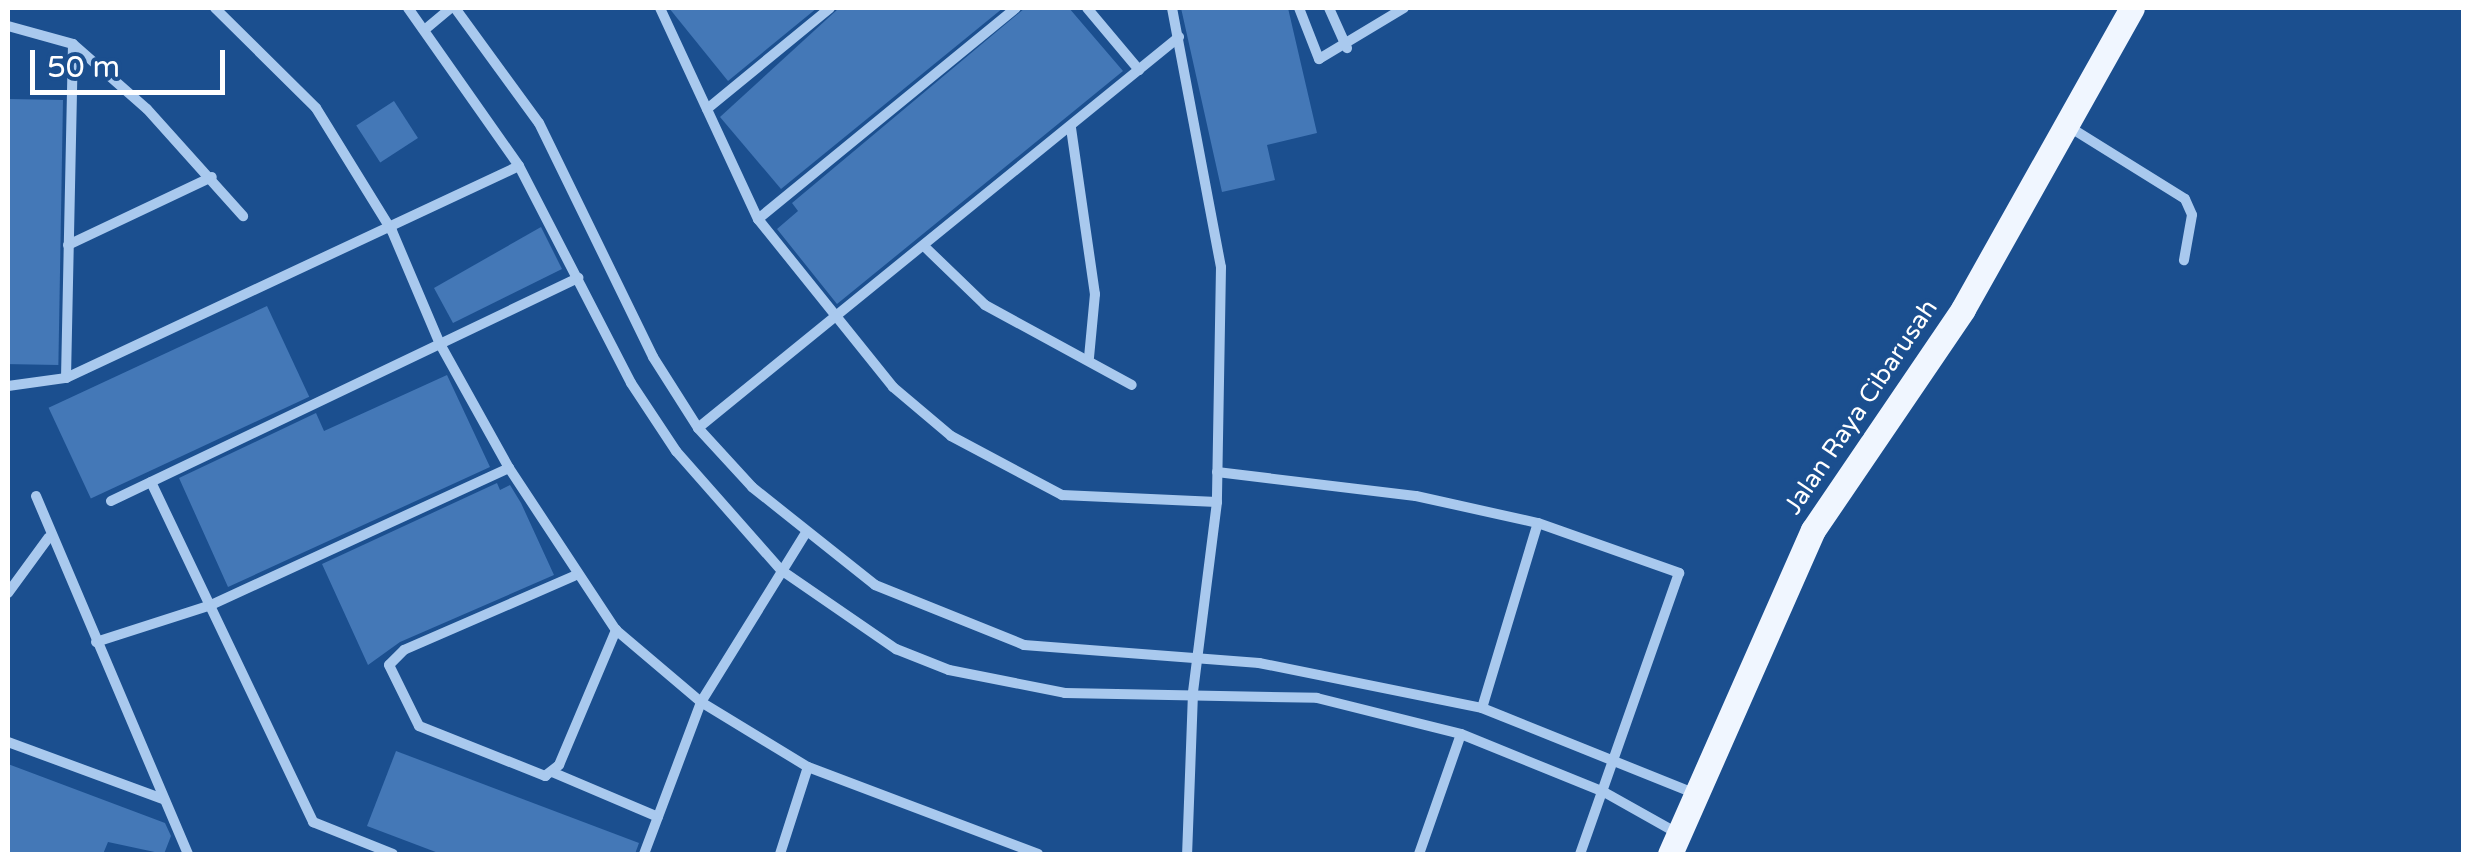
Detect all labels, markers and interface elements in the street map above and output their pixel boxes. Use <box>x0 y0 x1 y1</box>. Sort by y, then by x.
scale bar <box>35 30 230 92</box>
text: 50 m <box>47 49 120 86</box>
street label: Jalan Raya Cibarusah <box>1778 294 1944 520</box>

